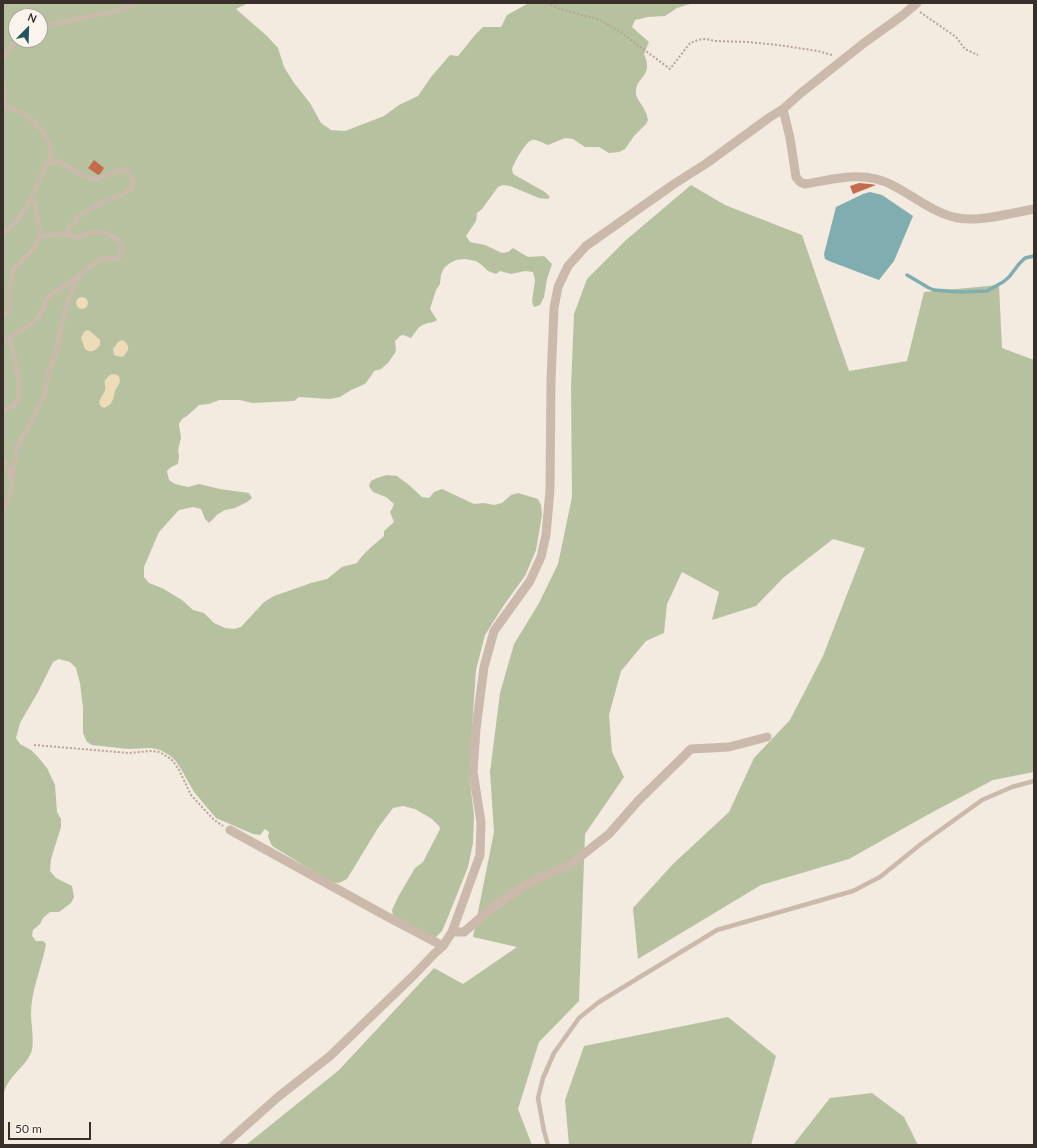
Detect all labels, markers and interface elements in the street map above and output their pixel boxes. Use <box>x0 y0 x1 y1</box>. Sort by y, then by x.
north arrow <box>8 8 48 48</box>
text: N <box>26 10 39 25</box>
scale bar <box>10 1114 93 1140</box>
text: 50 m <box>15 1121 42 1136</box>

